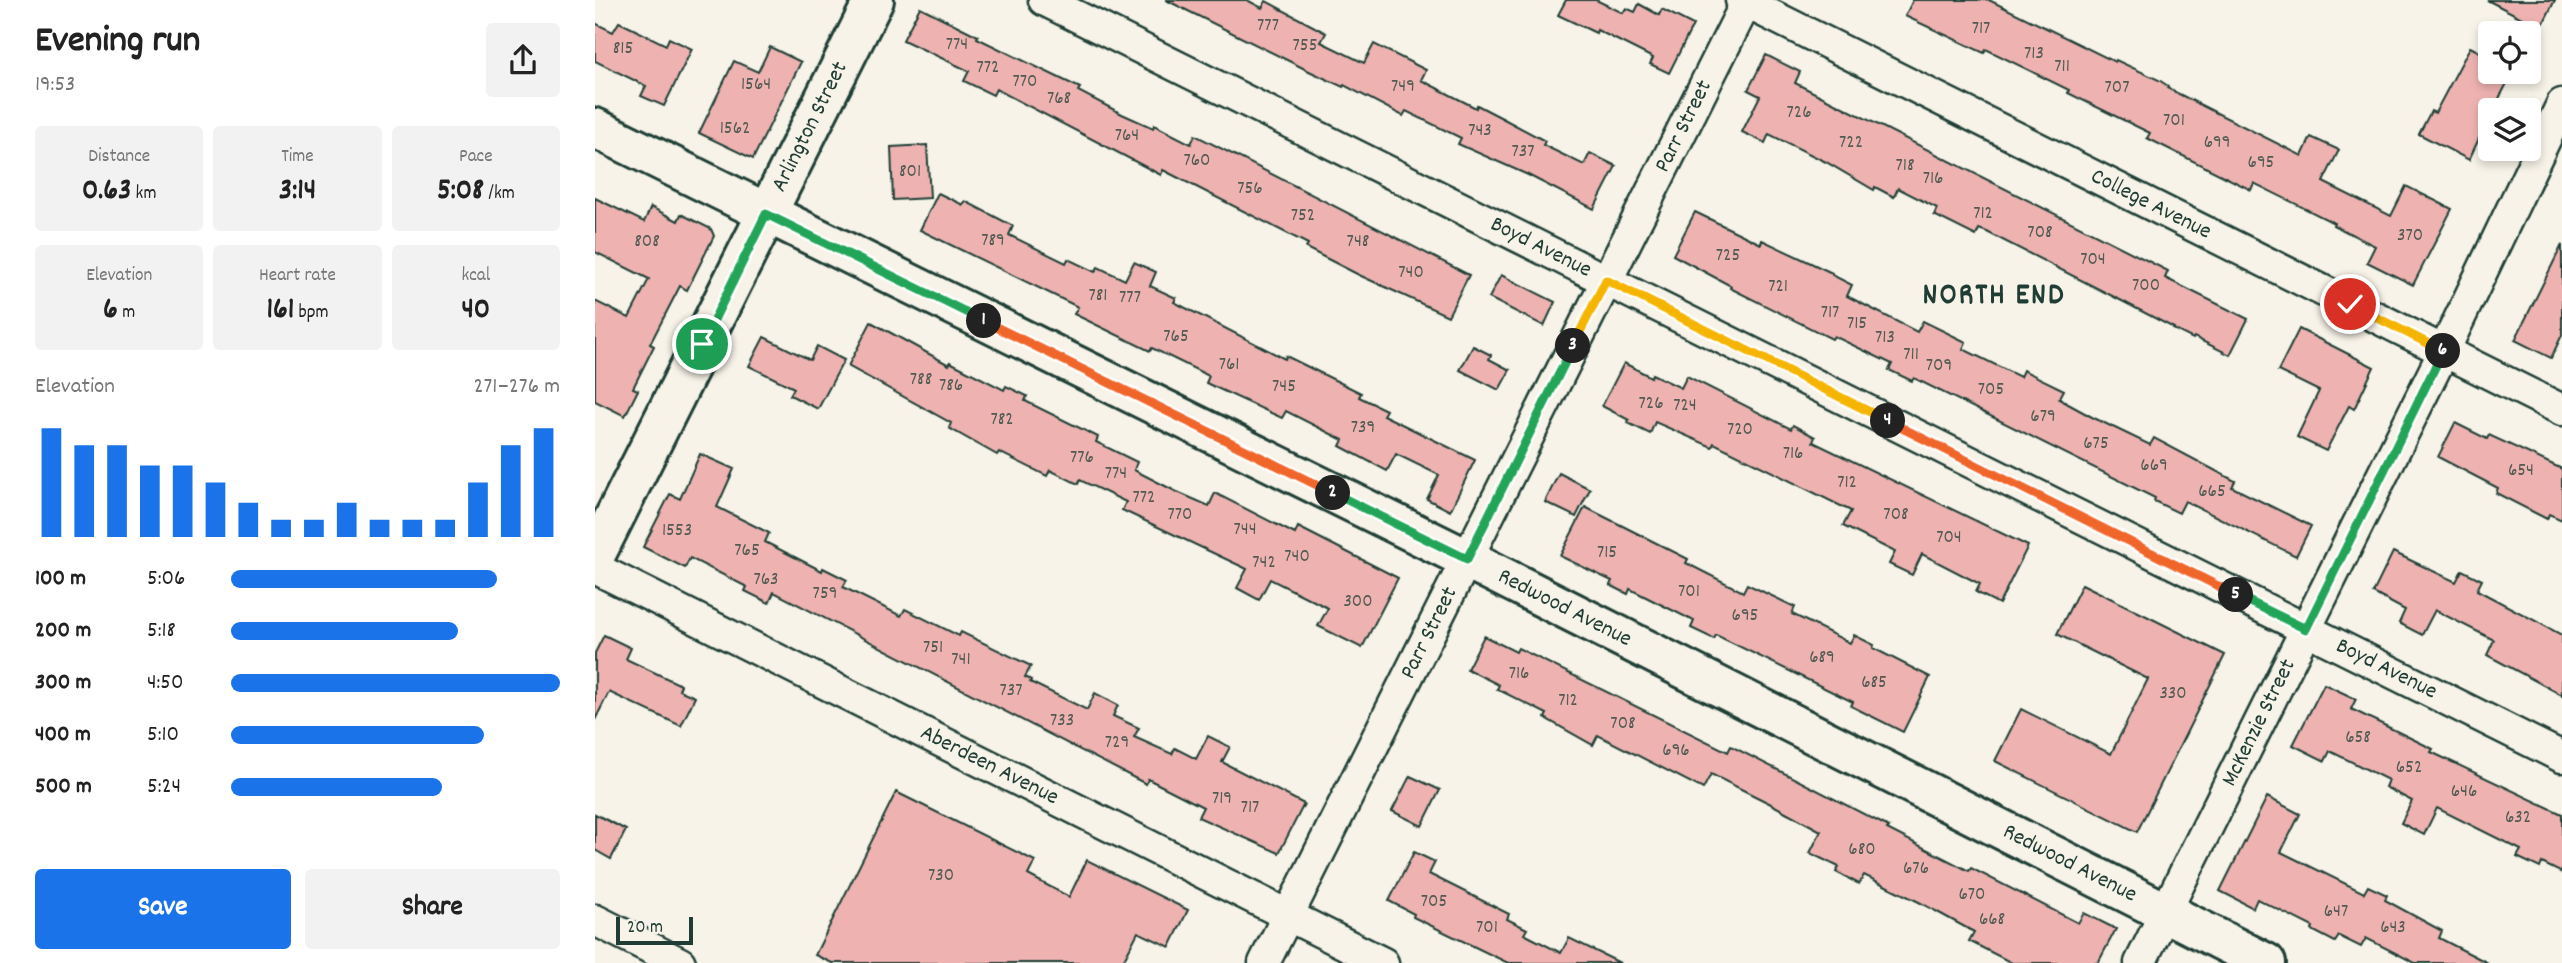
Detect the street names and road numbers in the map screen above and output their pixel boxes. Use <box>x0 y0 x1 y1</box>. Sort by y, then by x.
street label: Arlington Street <box>764 56 857 198</box>
street label: Parr Street <box>1647 75 1721 178</box>
street label: College Avenue <box>2085 161 2217 249</box>
street label: Boyd Avenue <box>1484 208 1597 287</box>
street label: Redwood Avenue <box>1492 561 1637 656</box>
street label: Parr Street <box>1392 581 1467 685</box>
street label: Boyd Avenue <box>2330 630 2443 709</box>
street label: McKenzie Street <box>2214 654 2305 792</box>
street label: Aberdeen Avenue <box>914 717 1064 814</box>
street label: Redwood Avenue <box>1997 816 2142 911</box>

